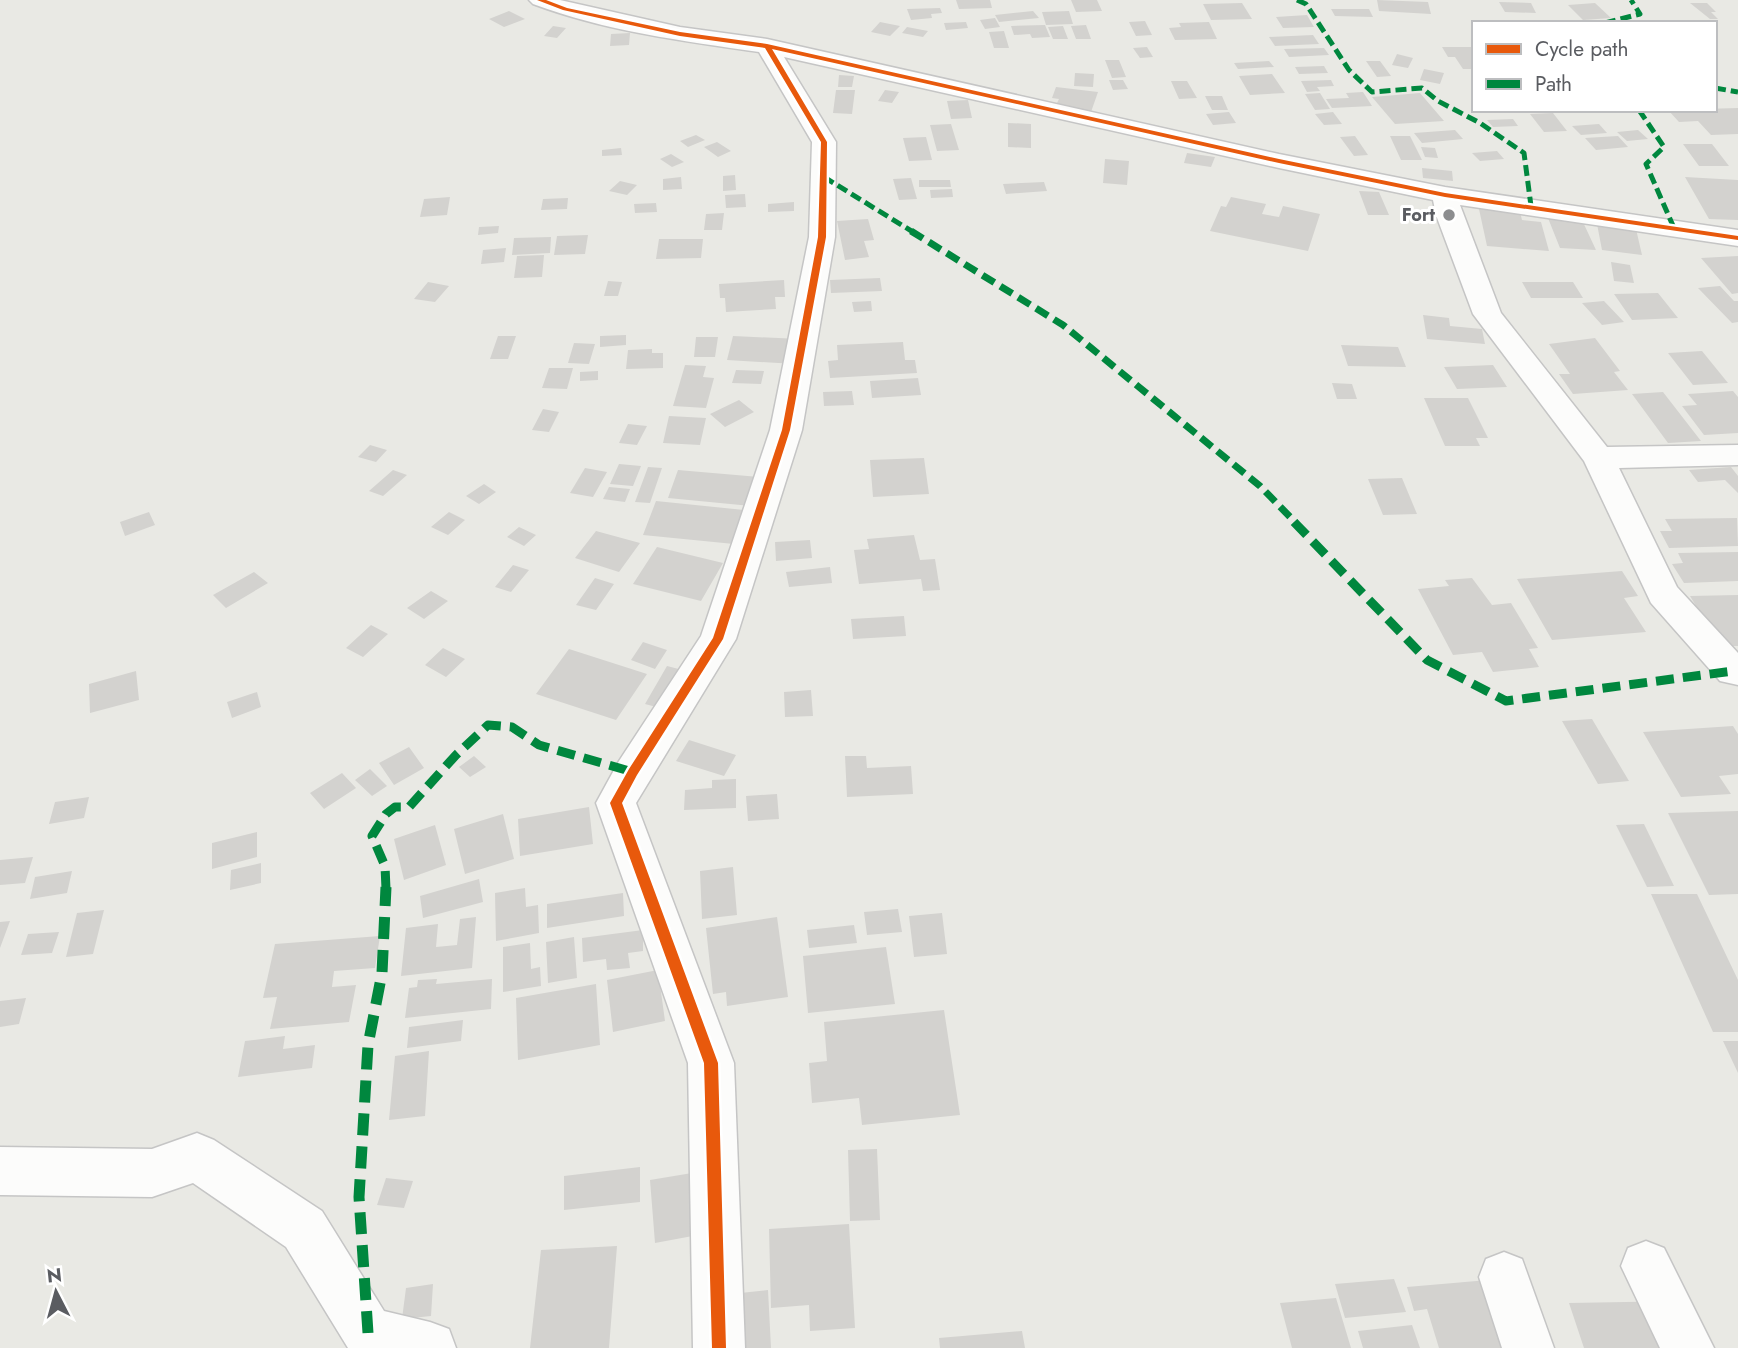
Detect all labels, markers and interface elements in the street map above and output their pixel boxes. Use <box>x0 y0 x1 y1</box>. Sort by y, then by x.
legend <box>1472 21 1717 112</box>
text: Cycle path <box>1535 34 1628 64</box>
text: Path <box>1535 69 1572 99</box>
place label: Fort <box>1402 202 1435 228</box>
marker: Fort <box>1441 207 1457 223</box>
north arrow <box>21 1257 91 1327</box>
text: N <box>45 1261 63 1290</box>

